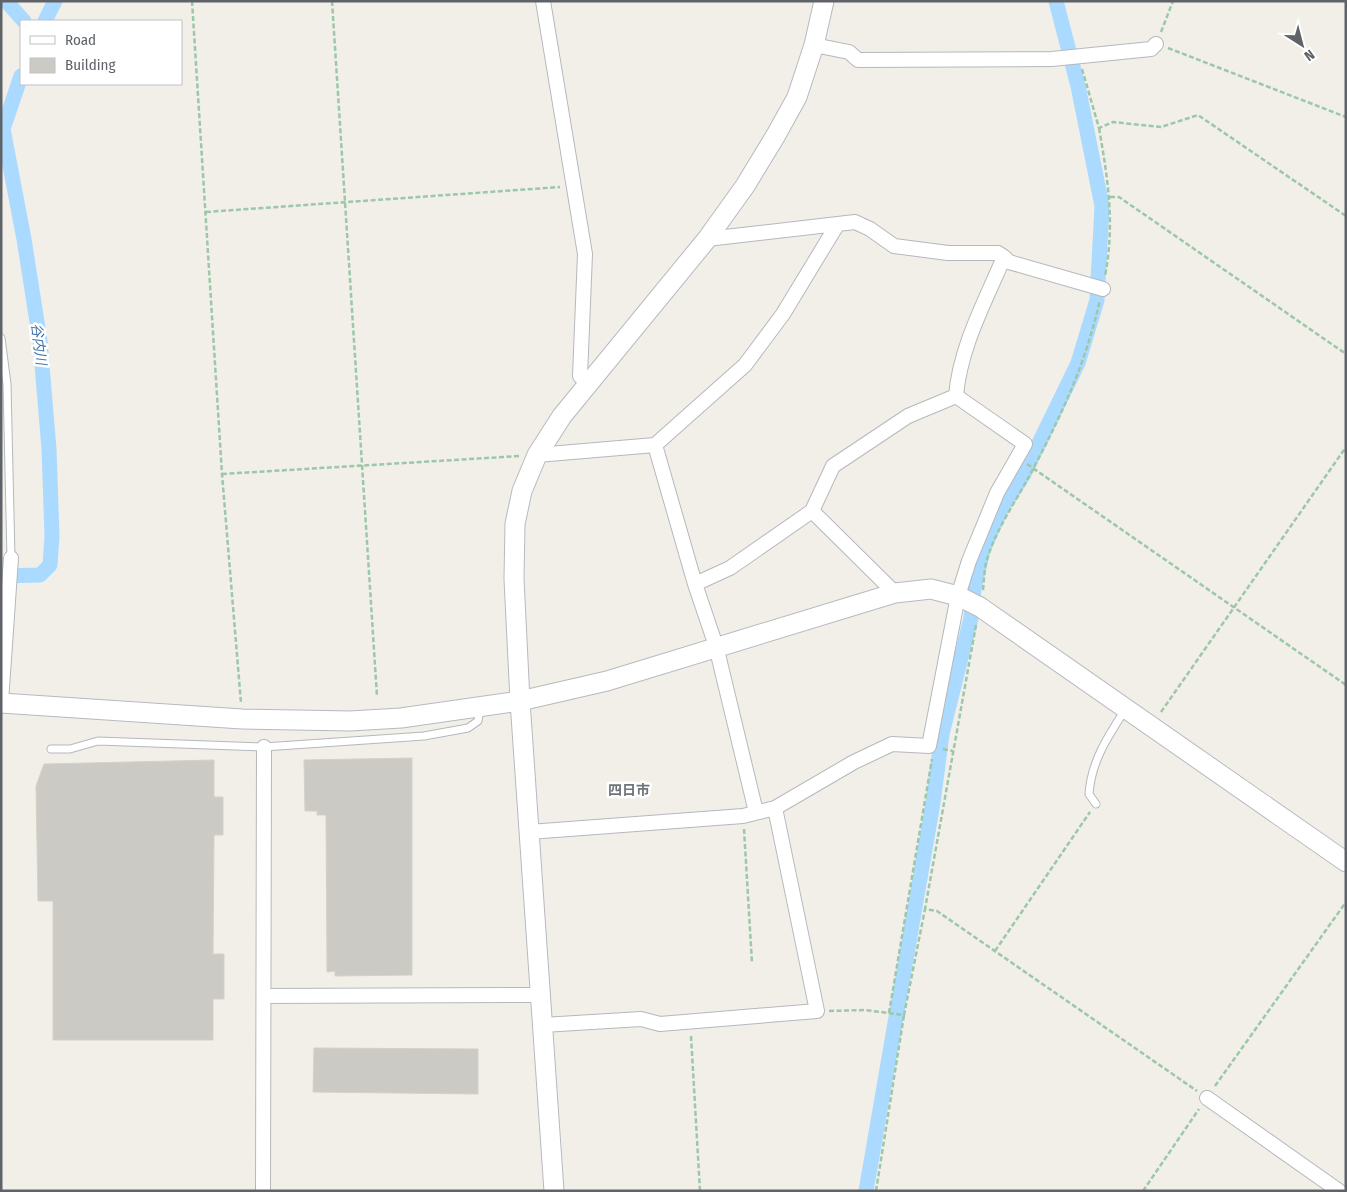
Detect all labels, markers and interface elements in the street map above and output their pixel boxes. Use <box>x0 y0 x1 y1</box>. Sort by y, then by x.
legend <box>20 20 182 85</box>
north arrow <box>1277 20 1327 70</box>
text: Road <box>65 31 96 49</box>
text: N <box>1301 46 1318 64</box>
text: Building <box>65 56 116 74</box>
water label: 谷内川 <box>28 322 50 368</box>
district label: 四日市 <box>608 782 650 799</box>

